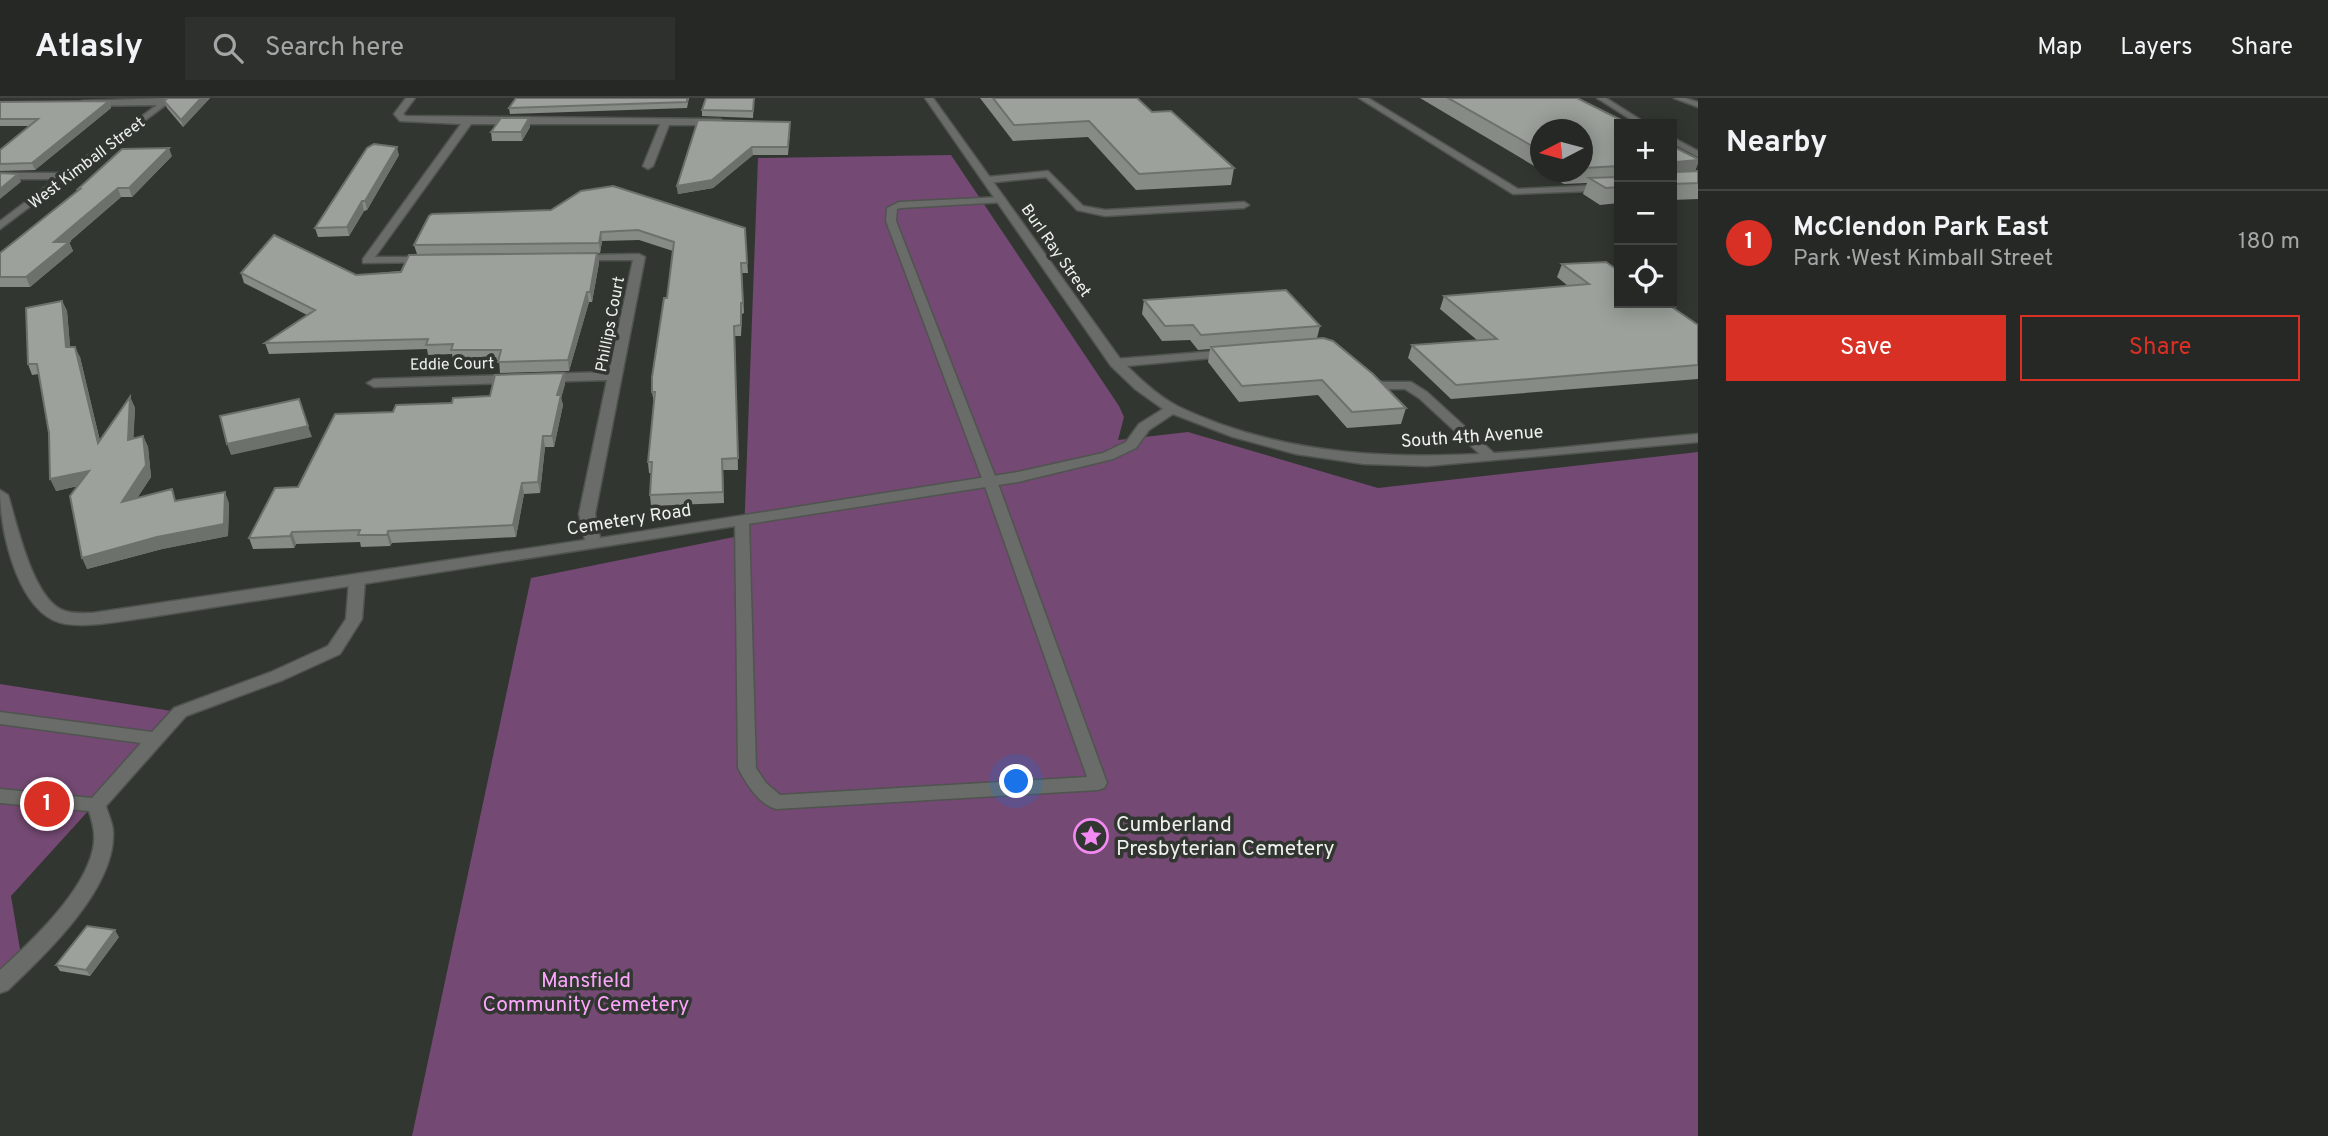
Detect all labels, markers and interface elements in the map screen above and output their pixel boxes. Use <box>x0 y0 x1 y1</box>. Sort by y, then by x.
search box <box>185 17 675 80</box>
text: Atlasly <box>35 27 143 69</box>
icon: search <box>209 29 247 67</box>
text: Search here <box>265 32 404 65</box>
text: Map <box>2037 33 2082 63</box>
text: Layers <box>2120 33 2192 63</box>
text: Share <box>2230 33 2293 63</box>
street label: West Kimball Street <box>25 113 149 214</box>
north arrow <box>1530 119 1593 182</box>
map controls <box>1614 119 1677 308</box>
button: + <box>1614 119 1677 182</box>
text: Nearby <box>1726 125 1827 162</box>
button: − <box>1614 182 1677 245</box>
street label: Burl Ray Street <box>1016 201 1095 301</box>
text: McClendon Park East <box>1793 212 2049 245</box>
text: 1 <box>1744 228 1754 257</box>
text: 180 m <box>2238 228 2300 257</box>
button: locate <box>1614 245 1677 308</box>
text: Park · West Kimball Street <box>1793 245 2053 274</box>
street label: Phillips Court <box>592 275 630 374</box>
button: Save <box>1726 315 2006 381</box>
button: Share <box>2020 315 2300 381</box>
street label: Eddie Court <box>410 354 494 376</box>
street label: South 4th Avenue <box>1400 421 1544 454</box>
street label: Cemetery Road <box>565 499 693 542</box>
your location <box>999 764 1033 798</box>
pin: 1 <box>24 778 70 830</box>
place label: Cumberland Presbyterian Cemetery <box>1116 812 1335 863</box>
place icon: Cumberland Presbyterian Cemetery <box>1072 817 1110 855</box>
park label: Mansfield Community Cemetery <box>483 968 689 1019</box>

